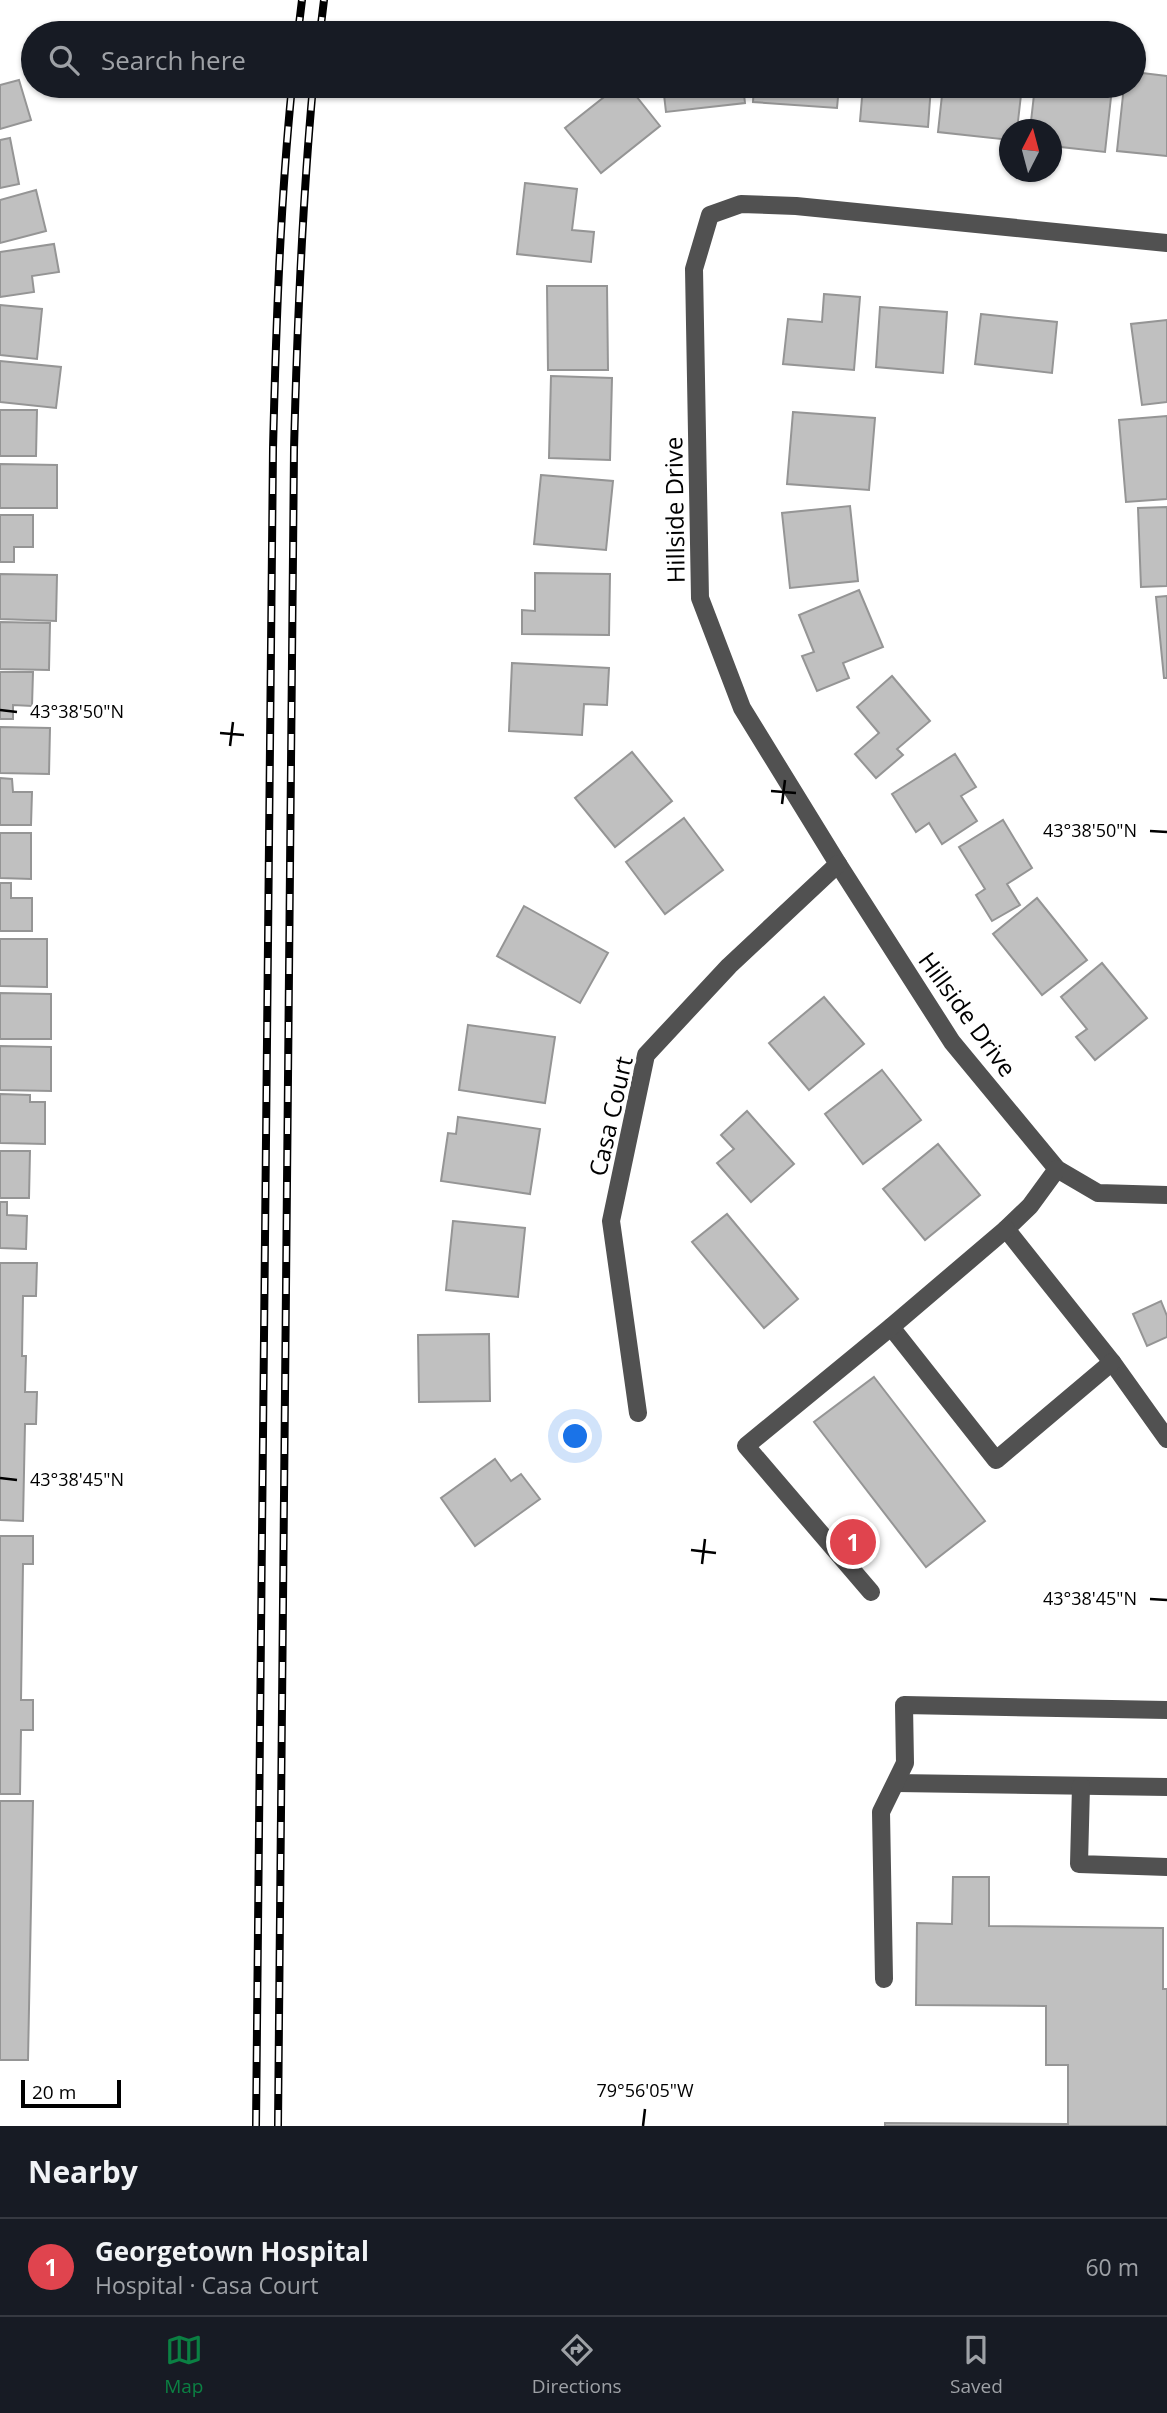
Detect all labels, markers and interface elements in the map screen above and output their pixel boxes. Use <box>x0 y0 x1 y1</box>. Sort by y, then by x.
search box <box>21 21 1146 98</box>
icon: search <box>45 41 83 79</box>
text: Search here <box>101 42 246 78</box>
north arrow <box>999 119 1062 182</box>
street label: Hillside Drive <box>656 436 692 584</box>
text: 43°38'50"N <box>30 699 124 723</box>
text: 43°38'50"N <box>1043 818 1137 842</box>
street label: Hillside Drive <box>912 945 1024 1083</box>
street label: Casa Court <box>580 1053 640 1179</box>
your location <box>558 1419 592 1453</box>
text: 43°38'45"N <box>30 1467 124 1491</box>
pin: 1 <box>830 1516 876 1568</box>
text: 43°38'45"N <box>1043 1586 1137 1610</box>
scale bar <box>21 2077 121 2109</box>
text: 79°56'05"W <box>596 2078 694 2102</box>
text: 20 m <box>32 2079 76 2105</box>
text: Nearby <box>28 2151 138 2192</box>
text: Georgetown Hospital <box>95 2233 369 2269</box>
text: 1 <box>44 2251 58 2283</box>
text: 60 m <box>1085 2251 1139 2283</box>
text: Hospital · Casa Court <box>95 2269 318 2301</box>
tab: Map <box>164 2331 203 2399</box>
tab: Directions <box>532 2331 622 2399</box>
tab: Saved <box>950 2331 1003 2399</box>

